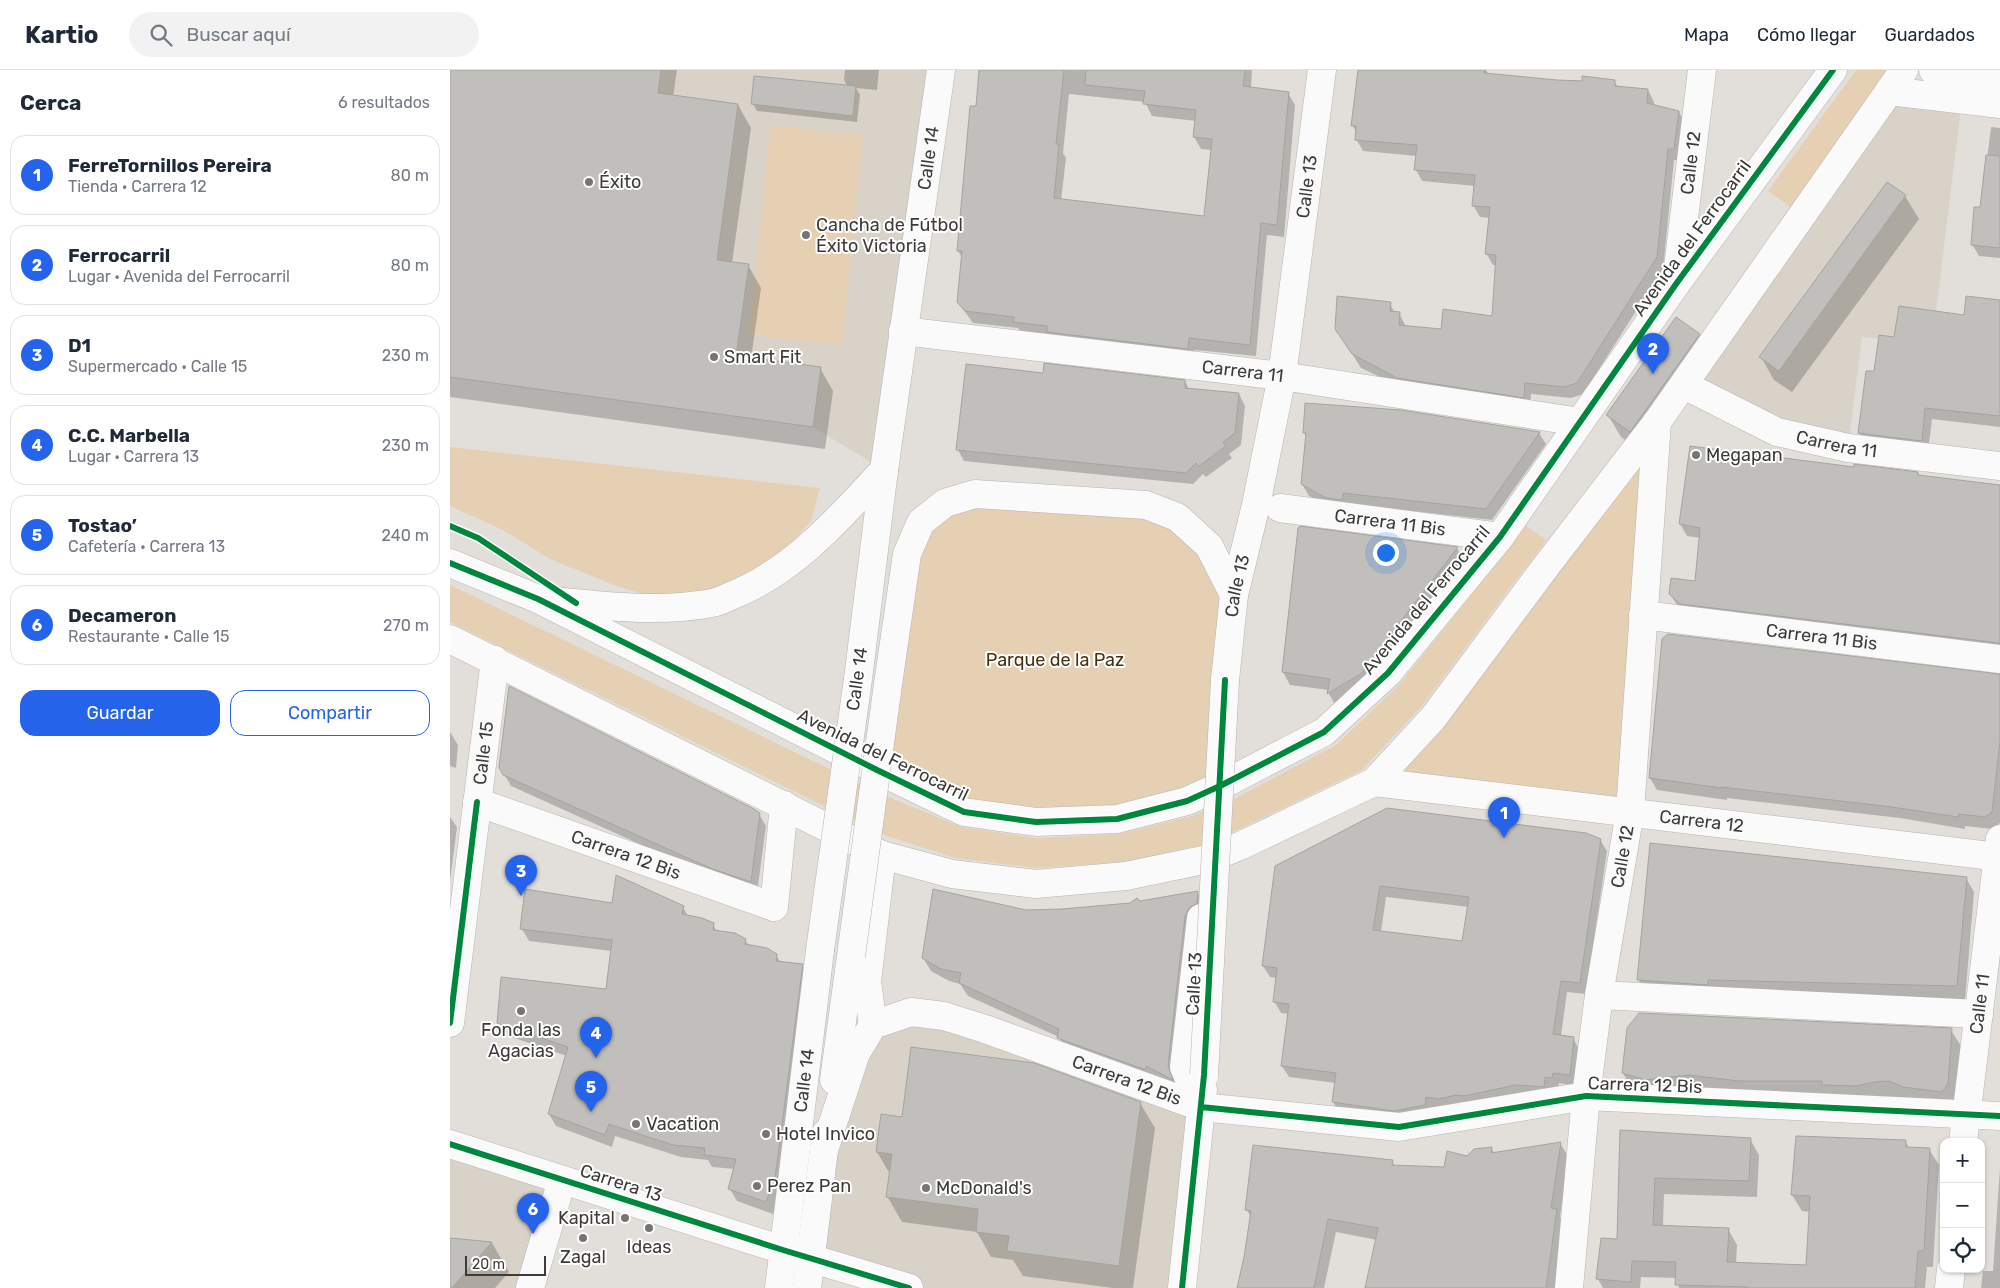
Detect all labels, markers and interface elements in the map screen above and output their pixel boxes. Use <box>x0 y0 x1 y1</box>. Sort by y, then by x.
search box <box>129 12 479 57</box>
text: Kartio <box>25 21 99 49</box>
icon: search <box>147 21 175 49</box>
text: Buscar aquí <box>187 23 291 46</box>
text: Mapa <box>1684 24 1729 46</box>
text: Cómo llegar <box>1757 24 1856 46</box>
text: Guardados <box>1884 24 1975 46</box>
text: Cerca <box>20 90 81 115</box>
text: 6 resultados <box>338 93 430 112</box>
street label: Calle 14 <box>913 125 944 191</box>
street label: Calle 12 <box>1676 130 1705 196</box>
text: FerreTornillos Pereira <box>68 154 272 177</box>
street label: Calle 13 <box>1292 154 1322 220</box>
street label: Avenida del Ferrocarril <box>1628 156 1756 320</box>
text: 1 <box>33 166 41 185</box>
text: 80 m <box>391 166 429 185</box>
place label: Éxito <box>599 171 641 193</box>
marker: Éxito <box>583 176 595 188</box>
text: Tienda · Carrera 12 <box>68 177 207 196</box>
place label: Cancha de Fútbol Éxito Victoria <box>816 214 963 257</box>
marker: Cancha de Fútbol Éxito Victoria <box>800 229 812 241</box>
text: Ferrocarril <box>68 244 170 267</box>
text: 2 <box>32 256 42 275</box>
text: 80 m <box>391 256 429 275</box>
text: Lugar · Avenida del Ferrocarril <box>68 267 290 286</box>
pin: 2 <box>1637 333 1669 374</box>
text: D1 <box>68 334 91 357</box>
text: 3 <box>32 346 42 365</box>
text: 230 m <box>382 346 429 365</box>
place label: Smart Fit <box>724 346 801 368</box>
marker: Smart Fit <box>708 351 720 363</box>
street label: Carrera 11 <box>1201 356 1285 387</box>
text: Supermercado · Calle 15 <box>68 357 247 376</box>
text: C.C. Marbella <box>68 424 190 447</box>
street label: Carrera 11 <box>1794 426 1878 462</box>
text: 4 <box>32 436 42 455</box>
text: 230 m <box>382 436 429 455</box>
place label: Megapan <box>1706 444 1783 466</box>
text: Lugar · Carrera 13 <box>68 447 199 466</box>
marker: Megapan <box>1690 449 1702 461</box>
street label: Carrera 11 Bis <box>1333 504 1447 541</box>
text: Tostao’ <box>68 514 137 537</box>
street label: Avenida del Ferrocarril <box>1357 521 1495 679</box>
text: 5 <box>32 526 42 545</box>
text: 240 m <box>382 526 429 545</box>
text: Cafetería · Carrera 13 <box>68 537 225 556</box>
your location <box>1373 540 1399 566</box>
street label: Calle 13 <box>1221 552 1255 618</box>
text: Decameron <box>68 604 176 627</box>
text: 6 <box>32 616 42 635</box>
text: 270 m <box>383 616 429 635</box>
street label: Carrera 11 Bis <box>1765 619 1879 655</box>
text: Restaurante · Calle 15 <box>68 627 229 646</box>
street label: Calle 14 <box>842 646 872 712</box>
park label: Parque de la Paz <box>986 649 1124 671</box>
button: Guardar <box>20 690 220 736</box>
button: Compartir <box>230 690 430 736</box>
street label: Avenida del Ferrocarril <box>794 704 972 806</box>
street label: Calle 15 <box>469 720 498 786</box>
pin: 1 <box>1488 797 1520 838</box>
street label: Carrera 12 <box>1658 805 1745 837</box>
street label: Calle 12 <box>1606 823 1639 890</box>
street label: Carrera 12 Bis <box>568 825 684 884</box>
pin: 3 <box>505 855 537 896</box>
street label: Calle 13 <box>1181 952 1207 1016</box>
street label: Calle 11 <box>1965 973 1994 1035</box>
marker: Fonda las Agacias <box>515 1005 527 1017</box>
pin: 4 <box>580 1017 612 1058</box>
place label: Fonda las Agacias <box>481 1019 561 1062</box>
street label: Calle 14 <box>789 1047 819 1114</box>
street label: Carrera 12 Bis <box>1069 1050 1185 1110</box>
pin: 5 <box>575 1071 607 1112</box>
street label: Carrera 12 Bis <box>1587 1072 1703 1098</box>
place label: Vacation <box>646 1113 719 1135</box>
marker: Vacation <box>630 1118 642 1130</box>
place label: Hotel Invico <box>776 1123 875 1145</box>
marker: Hotel Invico <box>760 1128 772 1140</box>
map controls <box>1940 1138 1985 1273</box>
button: + <box>1940 1138 1985 1183</box>
street label: Carrera 13 <box>577 1159 665 1207</box>
place label: Perez Pan <box>767 1175 851 1197</box>
place label: McDonald's <box>936 1177 1032 1199</box>
marker: Perez Pan <box>751 1180 763 1192</box>
marker: McDonald's <box>920 1182 932 1194</box>
button: − <box>1940 1183 1985 1228</box>
pin: 6 <box>517 1193 549 1234</box>
place label: Kapital <box>558 1207 615 1229</box>
marker: Kapital <box>619 1212 631 1224</box>
marker: Ideas <box>643 1222 655 1234</box>
button: locate <box>1940 1228 1985 1273</box>
marker: Zagal <box>577 1232 589 1244</box>
place label: Ideas <box>627 1236 671 1258</box>
place label: Zagal <box>560 1246 606 1268</box>
scale bar <box>465 1253 546 1276</box>
text: 20 m <box>472 1256 505 1273</box>

